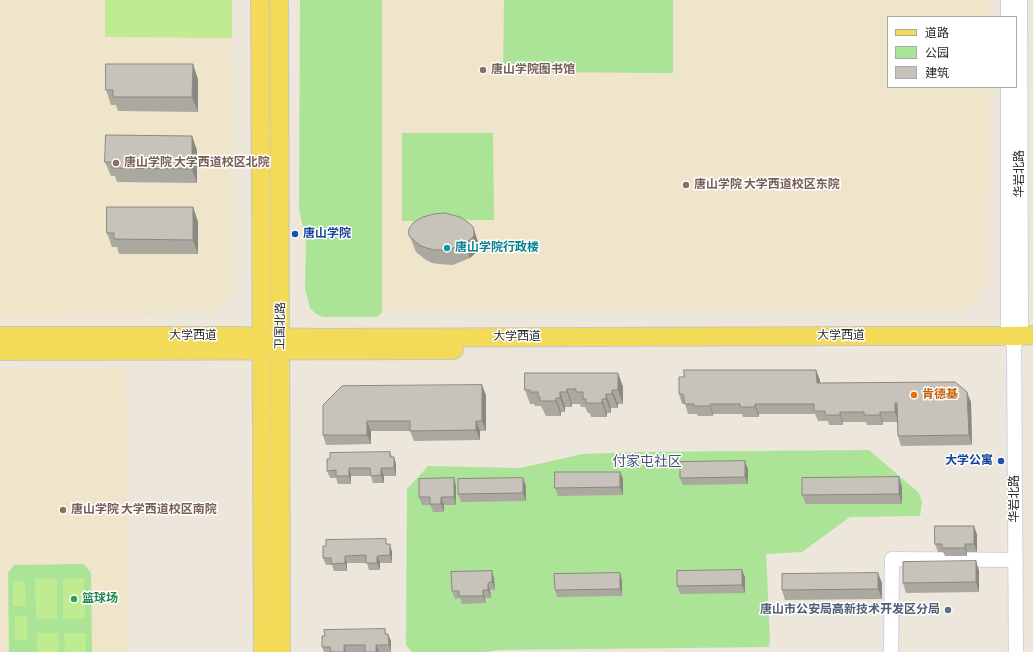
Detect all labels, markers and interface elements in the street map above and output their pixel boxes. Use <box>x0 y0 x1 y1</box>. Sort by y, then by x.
legend <box>887 16 1017 88</box>
text: 道路 <box>925 26 949 41</box>
text: 公园 <box>925 46 949 61</box>
place label: 唐山学院图书馆 <box>491 63 575 77</box>
marker: 唐山学院图书馆 <box>478 65 488 75</box>
text: 建筑 <box>925 66 949 81</box>
street label: 华岩北路 <box>1013 150 1027 198</box>
place label: 唐山学院 大学西道校区北院 <box>124 156 270 170</box>
marker: 唐山学院 大学西道校区北院 <box>111 158 121 168</box>
place label: 唐山学院 大学西道校区东院 <box>694 178 840 192</box>
marker: 唐山学院 大学西道校区东院 <box>681 180 691 190</box>
place label: 唐山学院 <box>303 227 351 241</box>
marker: 唐山学院 <box>290 229 300 239</box>
place label: 唐山学院行政楼 <box>455 241 539 255</box>
marker: 唐山学院行政楼 <box>442 243 452 253</box>
street label: 卫国北路 <box>273 302 289 350</box>
street label: 大学西道 <box>169 329 217 343</box>
street label: 大学西道 <box>817 329 865 343</box>
street label: 大学西道 <box>493 330 541 344</box>
place label: 肯德基 <box>922 388 958 402</box>
marker: 肯德基 <box>909 390 919 400</box>
district label: 付家屯社区 <box>612 454 682 470</box>
place label: 大学公寓 <box>945 454 993 468</box>
marker: 大学公寓 <box>996 456 1006 466</box>
street label: 华岩北路 <box>1008 475 1022 523</box>
place label: 唐山学院 大学西道校区南院 <box>71 503 217 517</box>
marker: 唐山学院 大学西道校区南院 <box>58 505 68 515</box>
place label: 篮球场 <box>82 592 118 606</box>
marker: 篮球场 <box>69 594 79 604</box>
place label: 唐山市公安局高新技术开发区分局 <box>760 603 940 617</box>
marker: 唐山市公安局高新技术开发区分局 <box>943 605 953 615</box>

